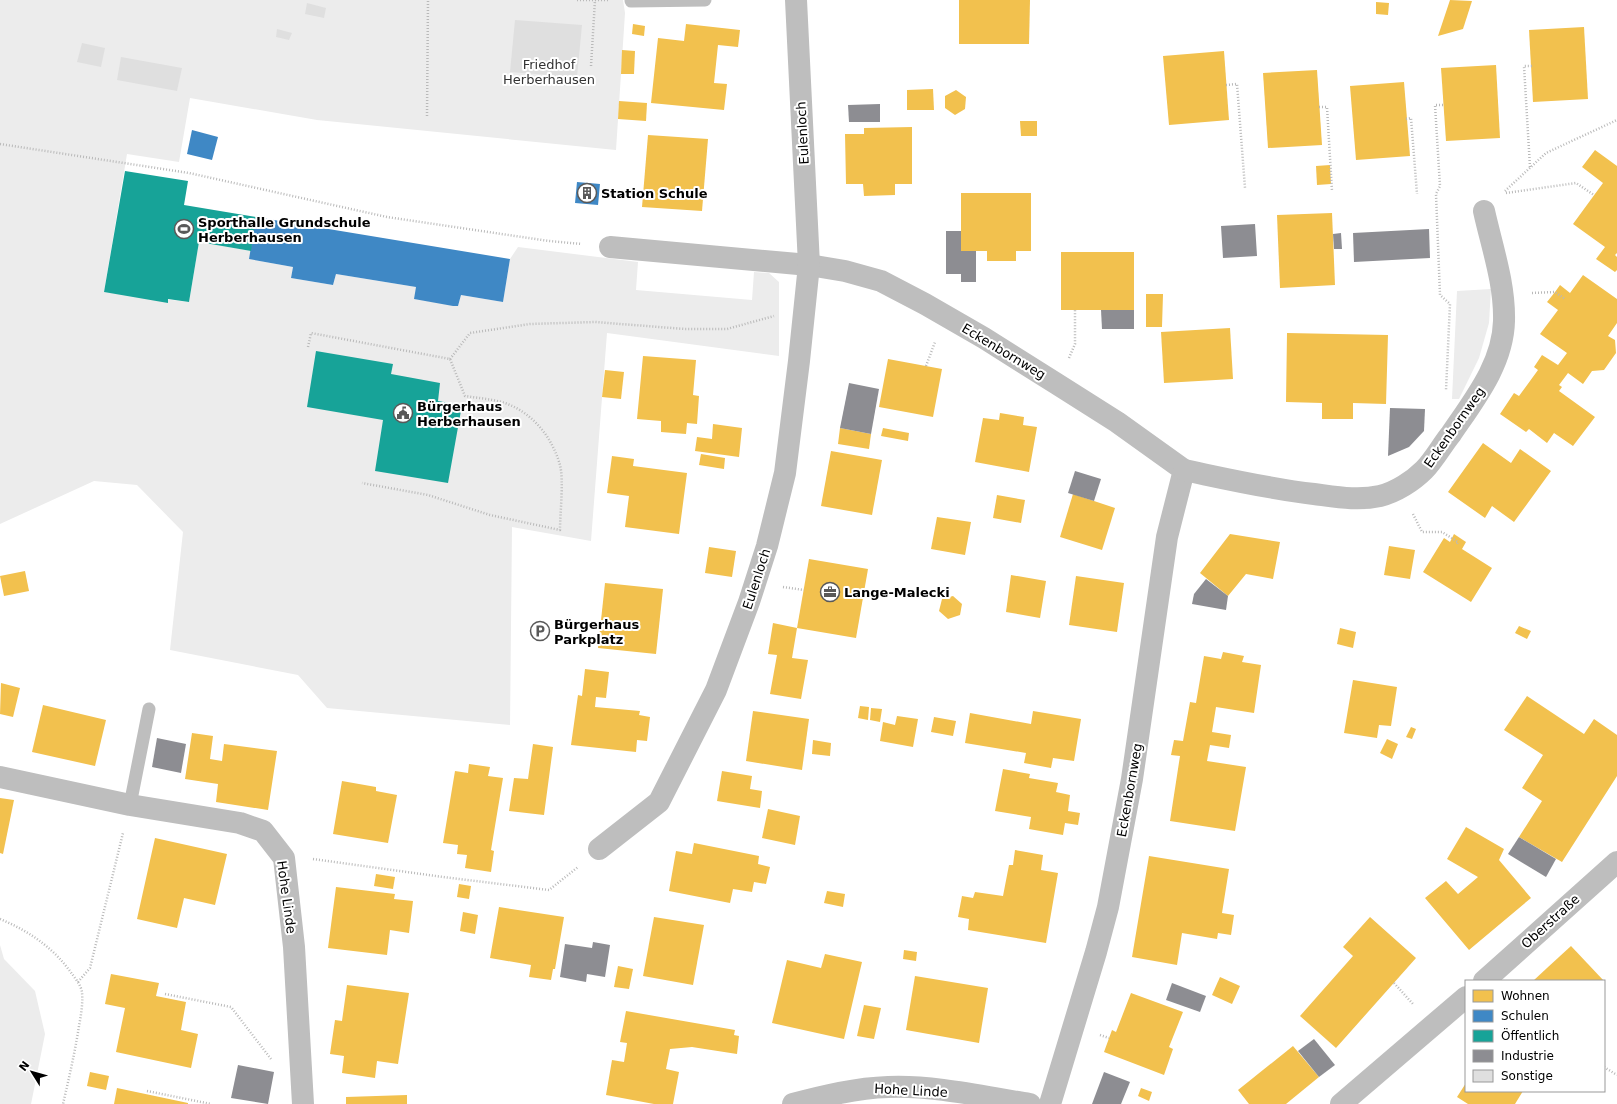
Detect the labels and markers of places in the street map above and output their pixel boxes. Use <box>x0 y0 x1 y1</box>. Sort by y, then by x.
building icon: Station Schule <box>576 182 598 204</box>
place label: Station Schule <box>601 186 708 201</box>
place label: Sporthalle Grundschule Herberhausen <box>198 215 371 245</box>
sports icon: Sporthalle Grundschule Herberhausen <box>173 218 195 240</box>
place label: Bürgerhaus Herberhausen <box>417 399 521 429</box>
public building icon: Bürgerhaus Herberhausen <box>392 402 414 424</box>
office icon: Lange-Malecki <box>819 581 841 603</box>
place label: Lange-Malecki <box>844 585 950 600</box>
place label: Bürgerhaus Parkplatz <box>554 617 639 647</box>
parking icon: Bürgerhaus Parkplatz <box>529 620 551 642</box>

